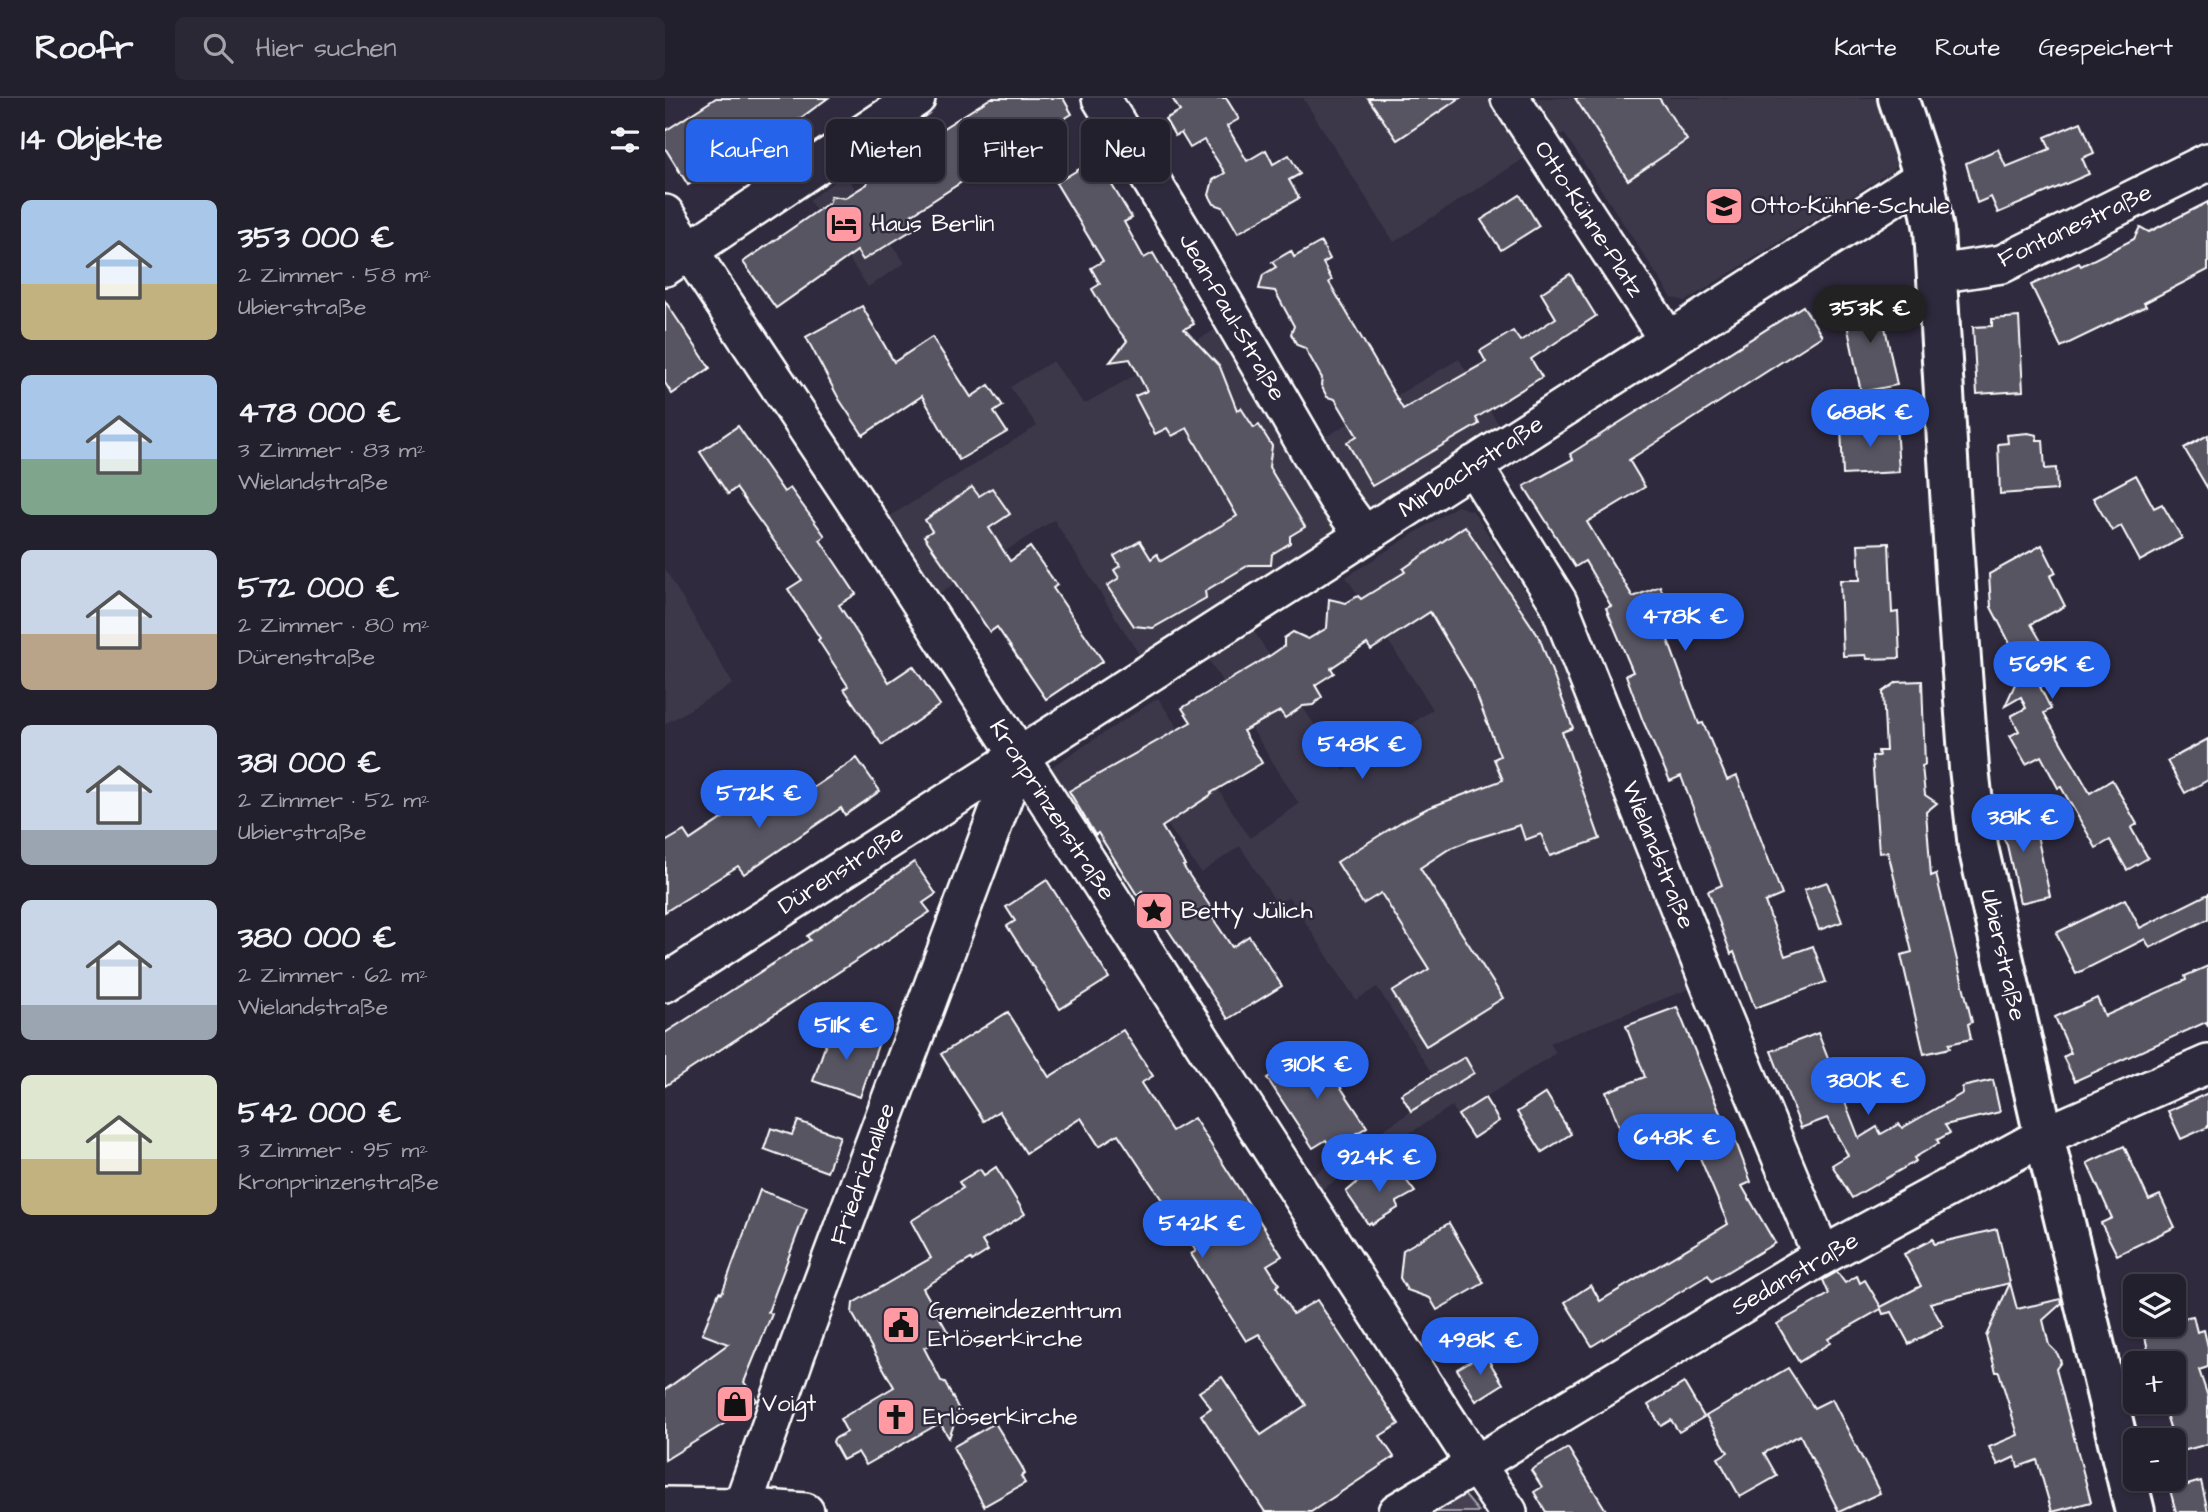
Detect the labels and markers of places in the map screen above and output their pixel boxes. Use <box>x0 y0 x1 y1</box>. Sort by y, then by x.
school or university icon: Otto-Kühne-Schule <box>1703 185 1745 227</box>
place label: Otto-Kühne-Schule <box>1751 189 1950 223</box>
hotel icon: Haus Berlin <box>823 203 865 245</box>
place label: Haus Berlin <box>871 207 994 241</box>
pin: 353K € <box>1813 286 1927 345</box>
pin: 688K € <box>1813 390 1927 449</box>
pin: 478K € <box>1628 594 1742 653</box>
pin: 569K € <box>1995 642 2109 701</box>
pin: 548K € <box>1305 722 1419 781</box>
pin: 572K € <box>702 770 816 830</box>
pin: 381K € <box>1966 794 2080 854</box>
place icon: Betty Jülich <box>1133 890 1175 932</box>
place label: Betty Jülich <box>1181 894 1313 929</box>
pin: 511K € <box>789 1002 903 1062</box>
pin: 310K € <box>1260 1042 1374 1101</box>
pin: 380K € <box>1811 1058 1925 1117</box>
pin: 648K € <box>1620 1114 1734 1174</box>
pin: 924K € <box>1322 1134 1436 1194</box>
pin: 542K € <box>1145 1200 1259 1260</box>
place label: Gemeindezentrum Erlöserkirche <box>928 1294 1121 1356</box>
public building icon: Gemeindezentrum Erlöserkirche <box>880 1304 922 1346</box>
pin: 498K € <box>1423 1318 1537 1377</box>
shop icon: Voigt <box>714 1383 756 1425</box>
place label: Voigt <box>762 1387 817 1422</box>
church icon: Erlöserkirche <box>875 1396 917 1438</box>
place label: Erlöserkirche <box>923 1400 1078 1434</box>

